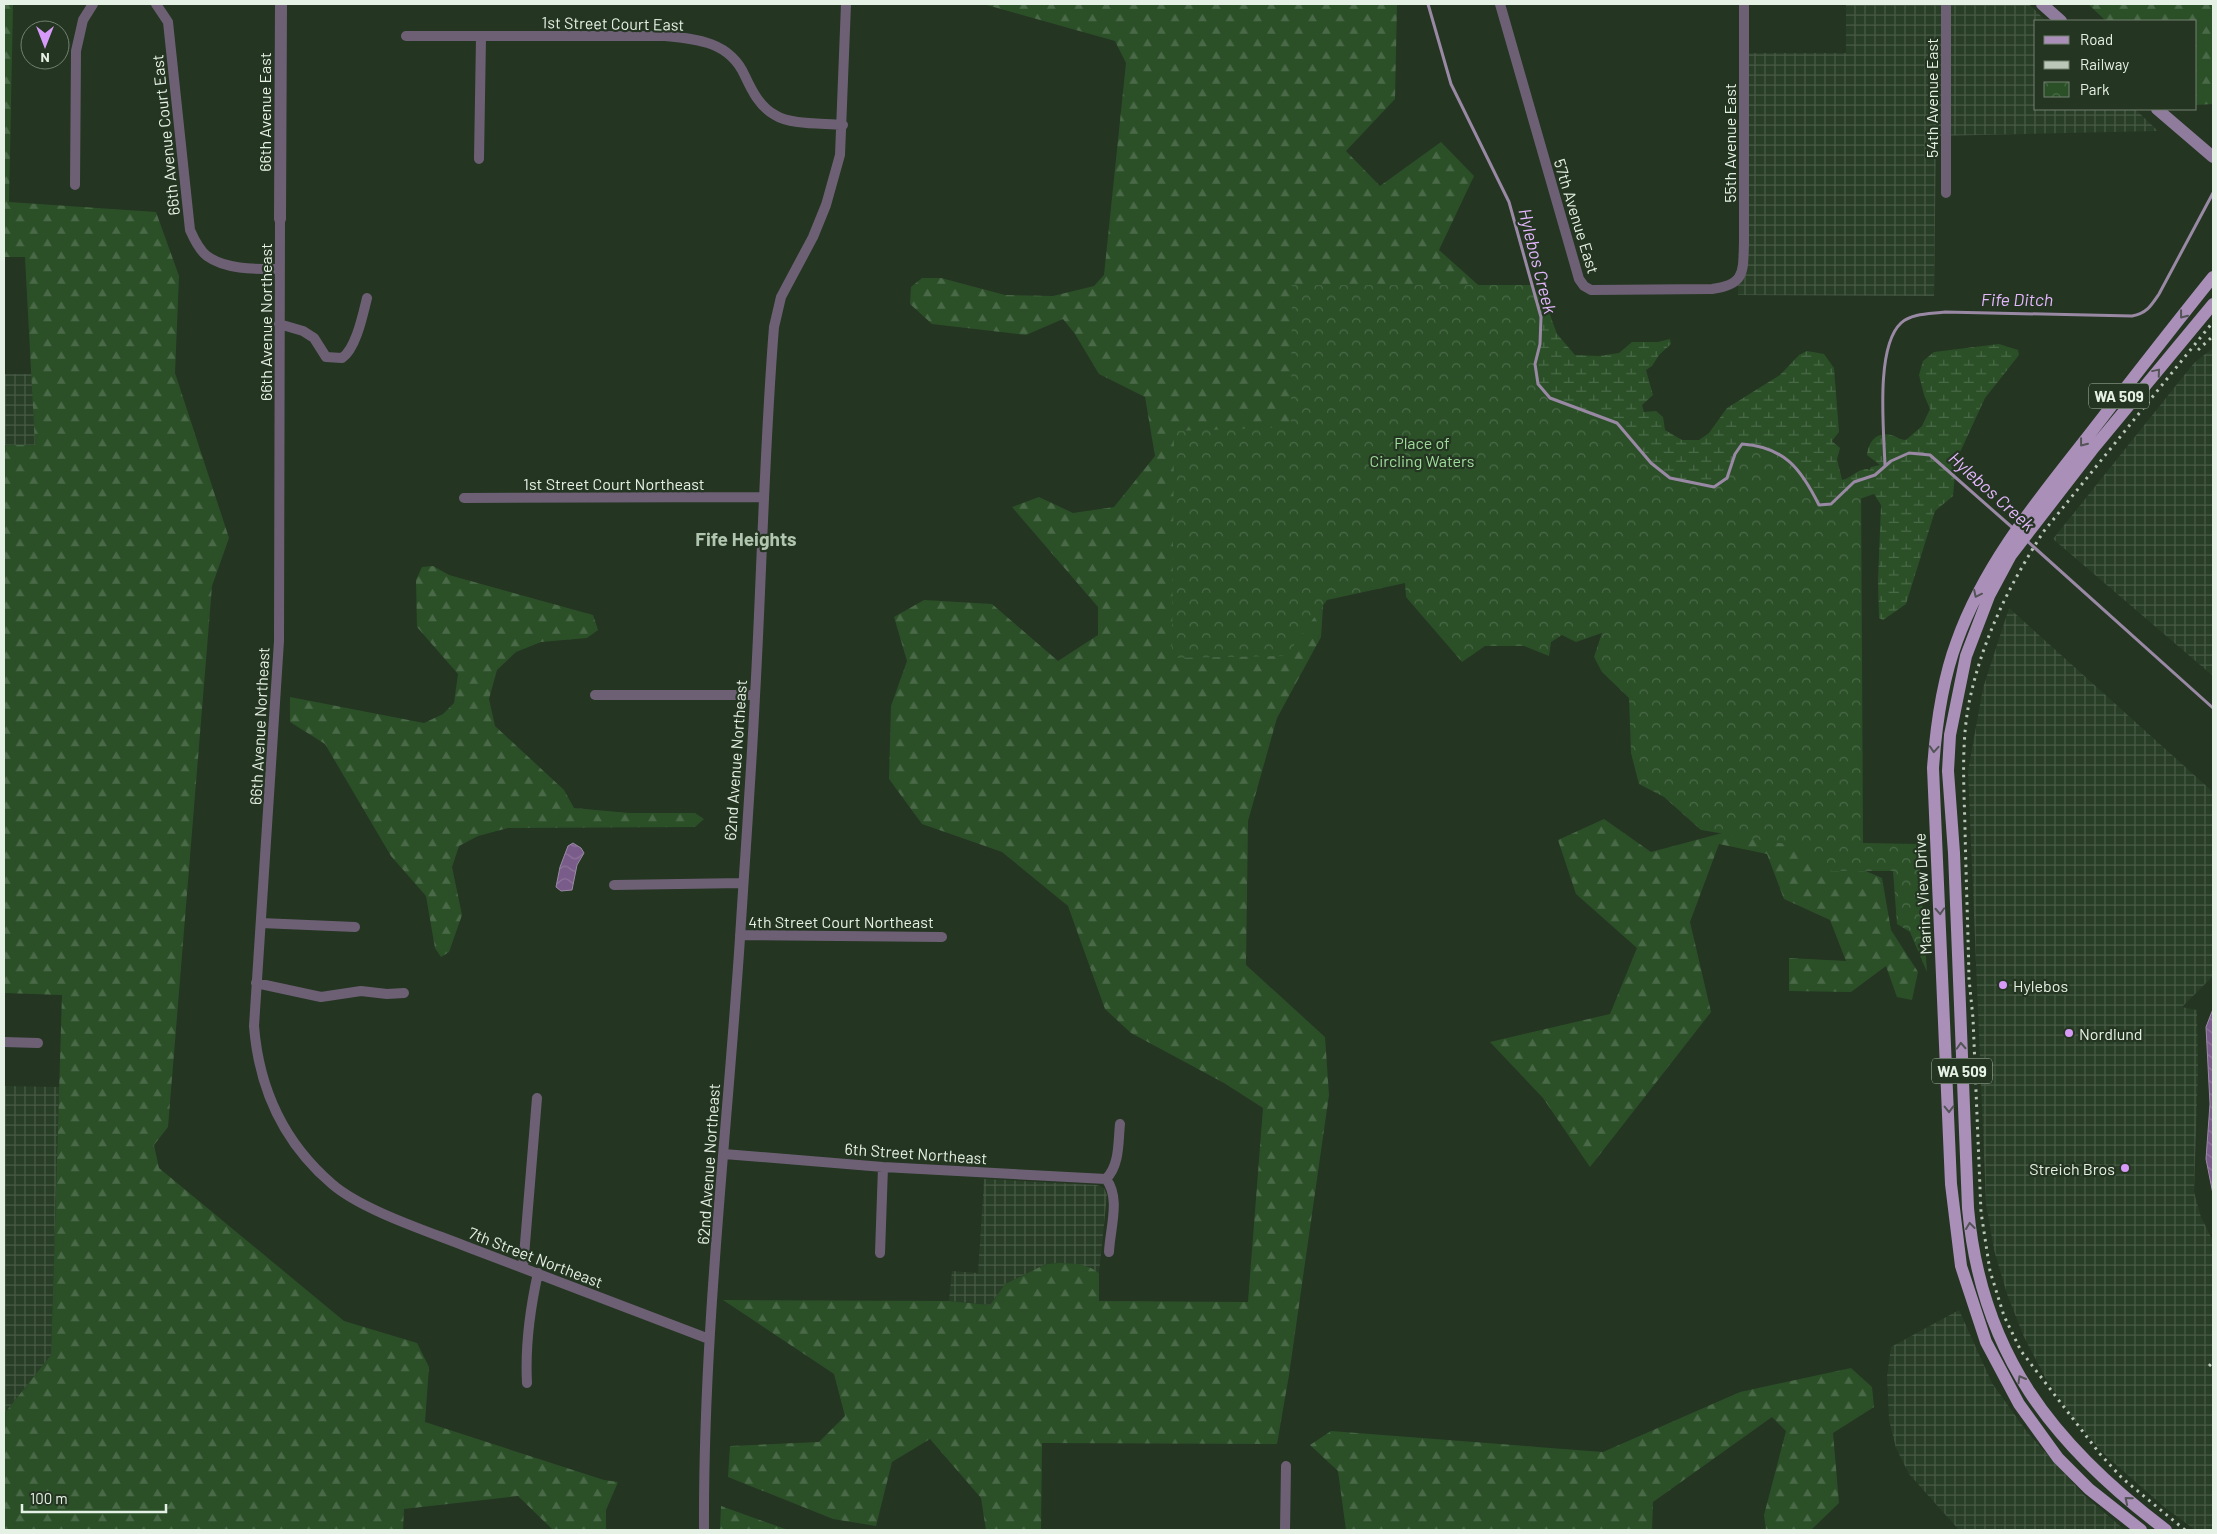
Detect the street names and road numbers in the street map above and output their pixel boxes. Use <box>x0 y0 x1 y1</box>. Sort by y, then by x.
street label: 1st Street Court East <box>542 12 684 34</box>
street label: 54th Avenue East <box>1922 38 1941 158</box>
street label: 66th Avenue East <box>255 52 274 172</box>
street label: 66th Avenue Court East <box>147 54 183 216</box>
street label: 55th Avenue East <box>1720 83 1739 203</box>
street label: 57th Avenue East <box>1551 156 1603 276</box>
street label: 66th Avenue Northeast <box>256 243 275 401</box>
road number: WA 509 <box>2089 384 2149 408</box>
street label: 1st Street Court Northeast <box>523 474 705 493</box>
street label: 66th Avenue Northeast <box>245 646 273 806</box>
street label: 62nd Avenue Northeast <box>720 679 750 841</box>
street label: Marine View Drive <box>1909 833 1935 955</box>
street label: 4th Street Court Northeast <box>748 912 934 931</box>
road number: WA 509 <box>1932 1058 1992 1084</box>
street label: 62nd Avenue Northeast <box>693 1083 723 1245</box>
street label: 6th Street Northeast <box>844 1139 988 1167</box>
street label: 7th Street Northeast <box>466 1223 606 1291</box>

